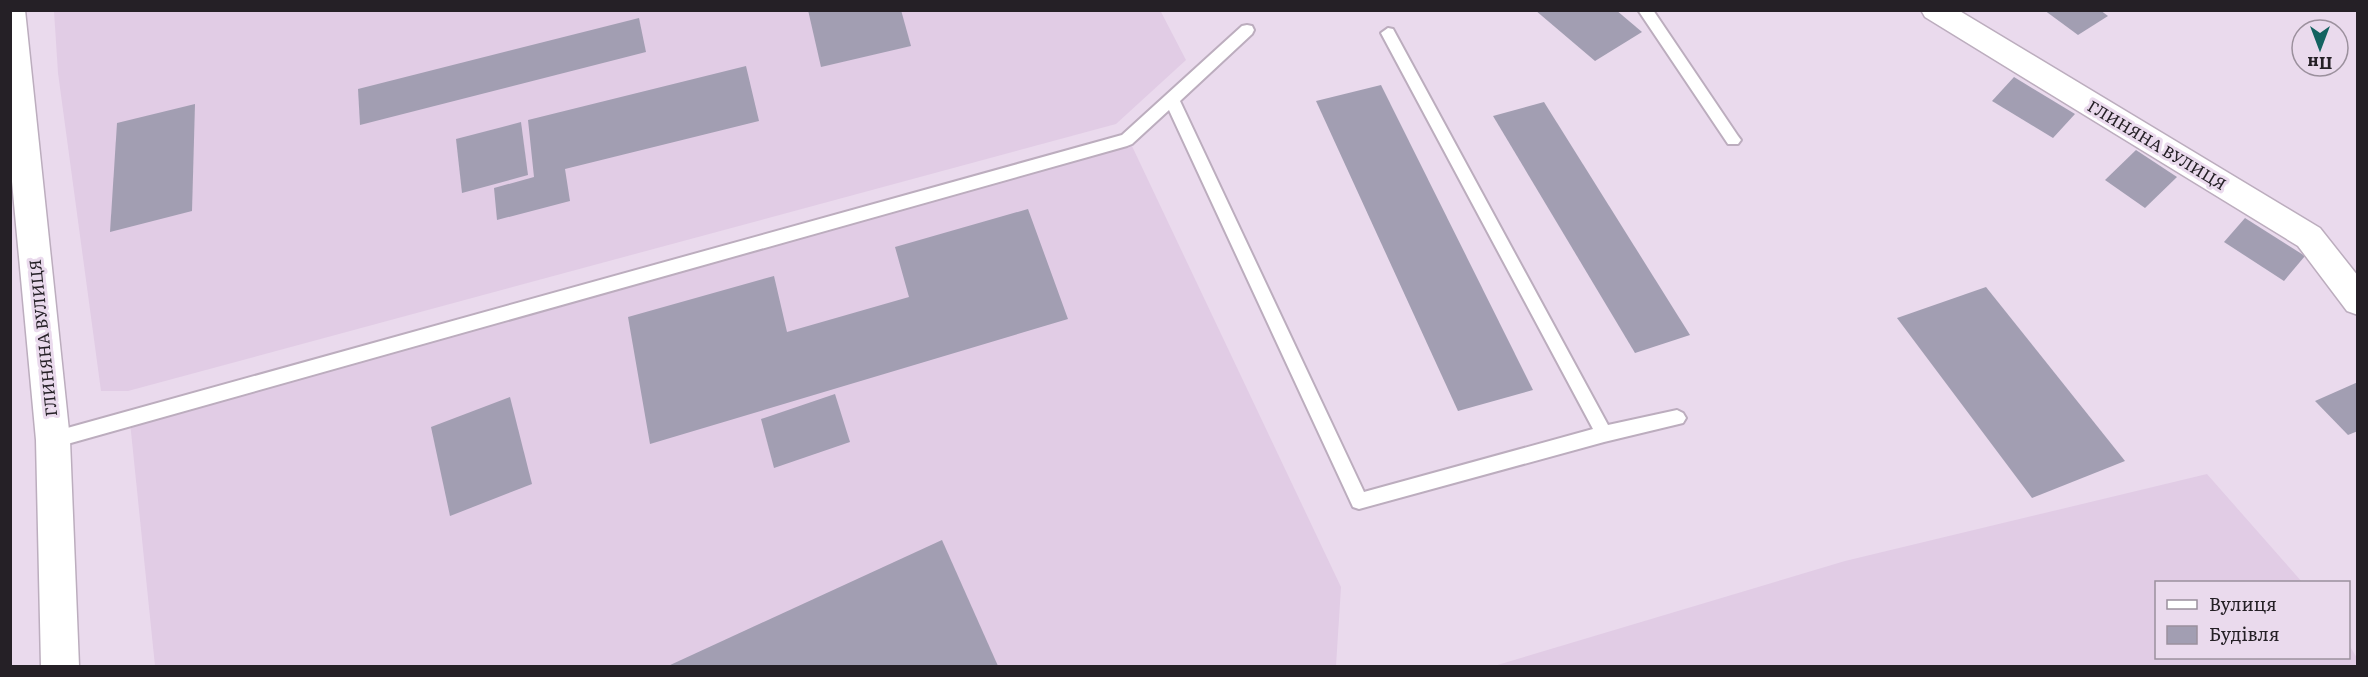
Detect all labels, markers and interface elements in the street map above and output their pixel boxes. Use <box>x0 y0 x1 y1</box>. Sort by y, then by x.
north arrow <box>2290 18 2350 78</box>
text: Пн <box>2308 52 2332 76</box>
street label: ГЛИНЯНА ВУЛИЦЯ <box>2084 93 2232 195</box>
street label: ГЛИНЯНА ВУЛИЦЯ <box>22 258 62 418</box>
legend <box>2155 581 2350 659</box>
text: Вулиця <box>2209 590 2277 617</box>
text: Будівля <box>2209 620 2280 647</box>

